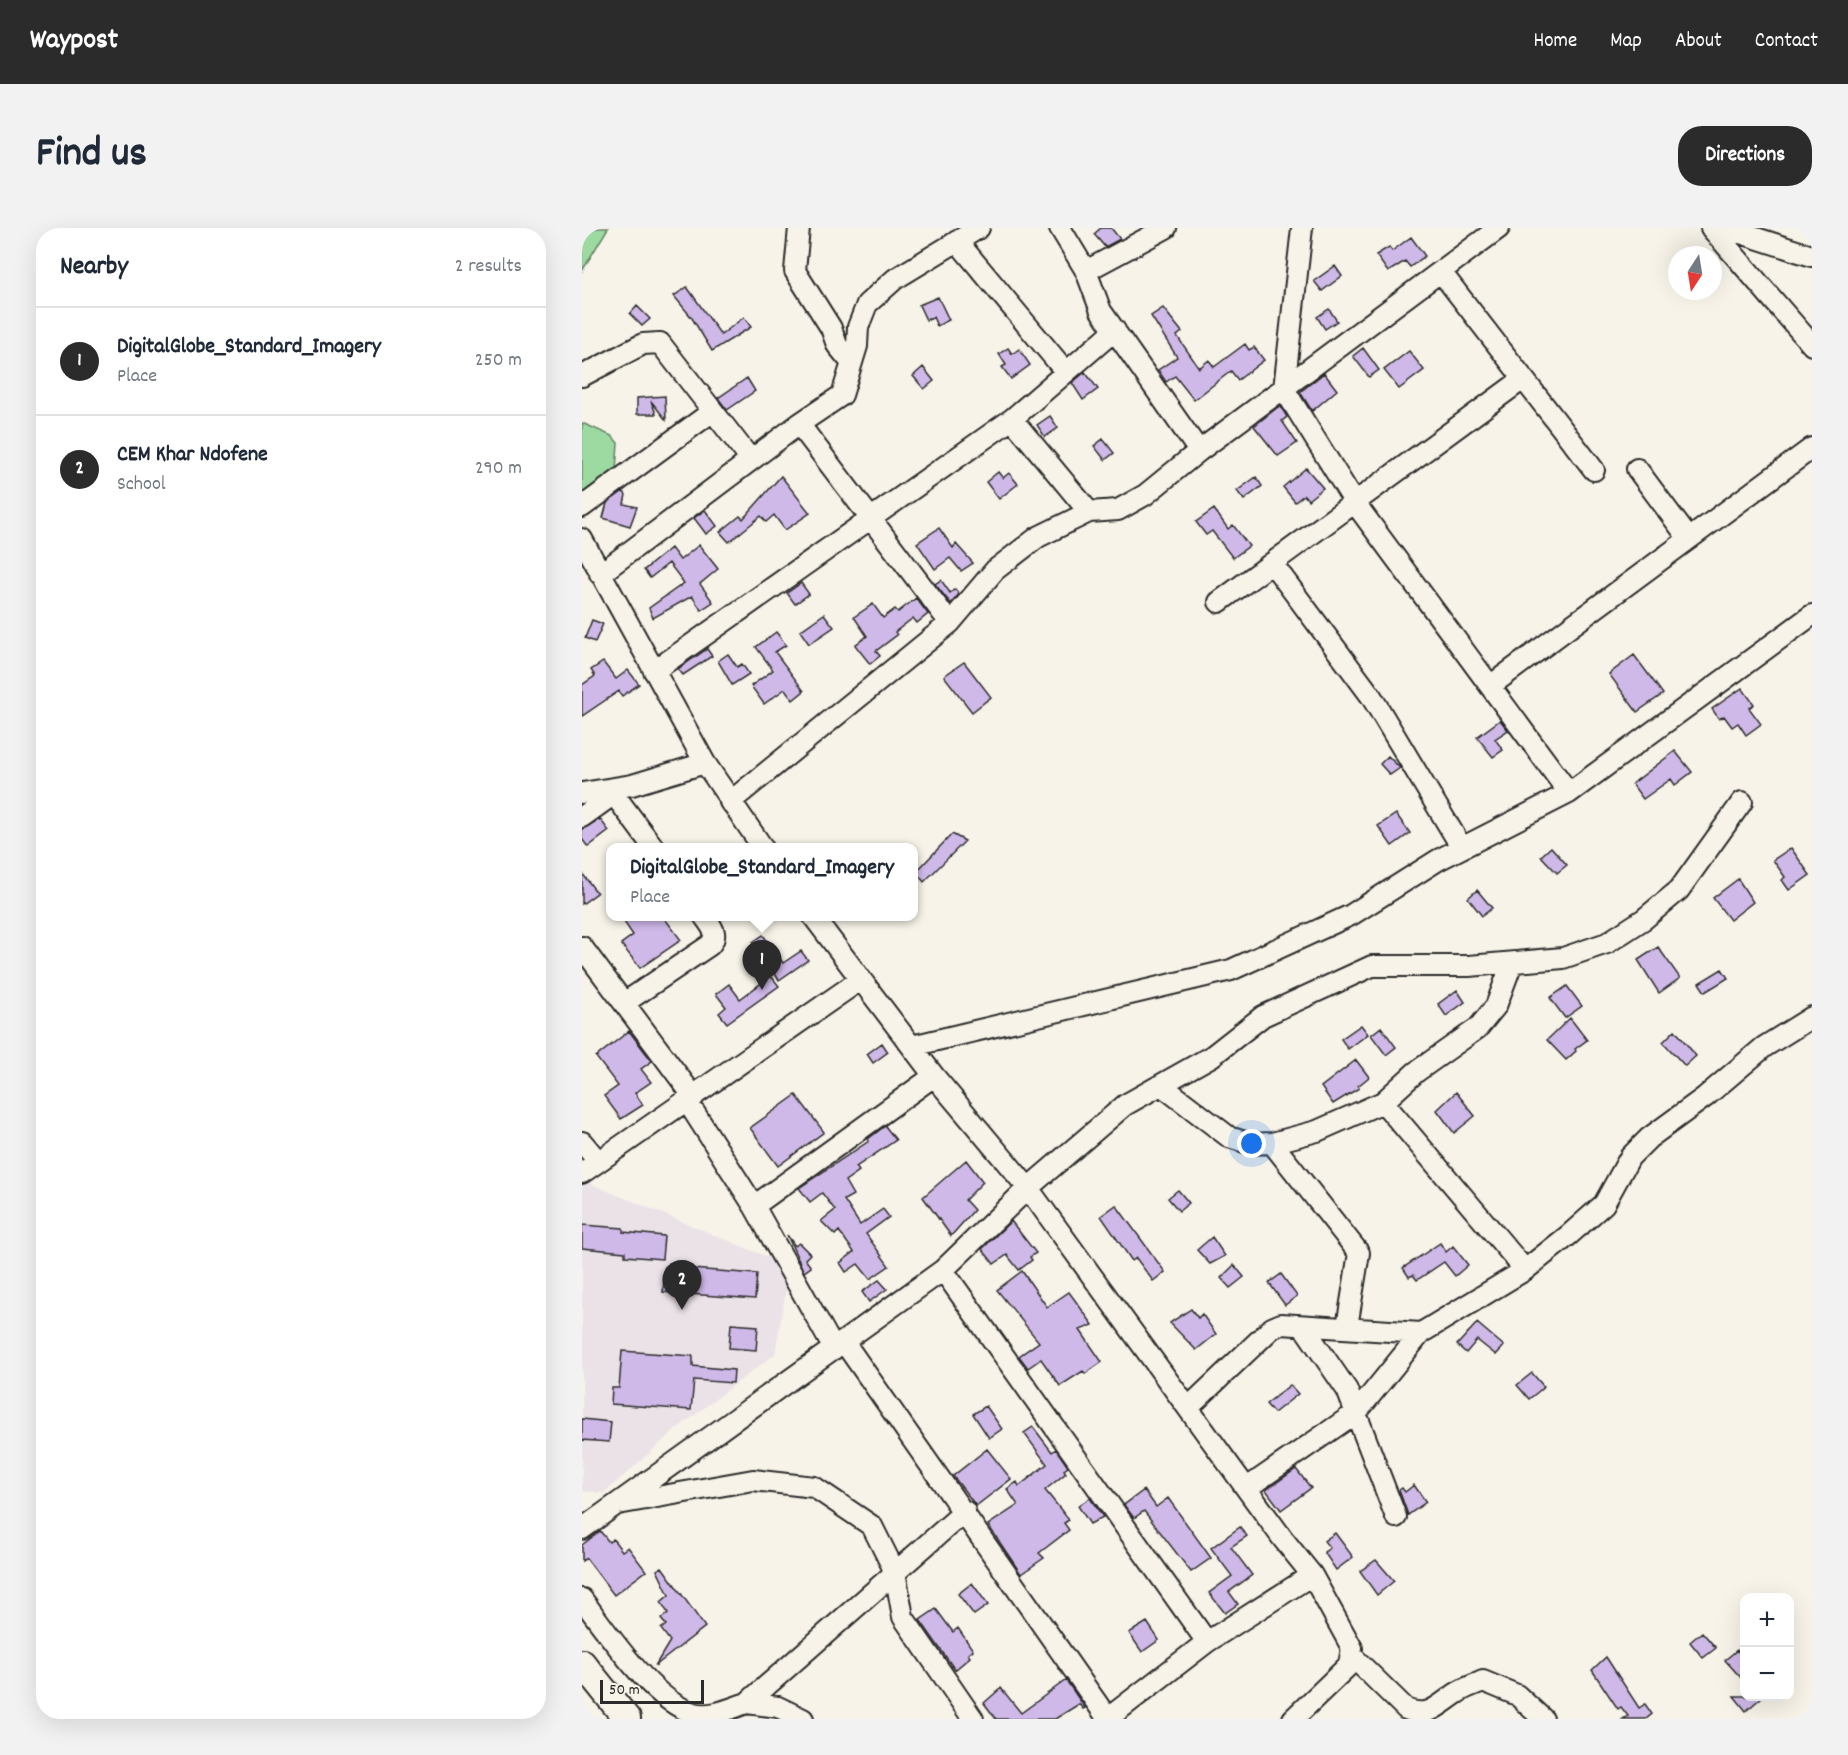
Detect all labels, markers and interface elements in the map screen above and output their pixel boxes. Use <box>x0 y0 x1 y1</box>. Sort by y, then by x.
text: Waypost <box>30 22 118 62</box>
text: Home <box>1533 27 1577 57</box>
text: Map <box>1610 27 1642 57</box>
text: About <box>1675 27 1722 57</box>
text: Contact <box>1755 27 1818 57</box>
text: Find us <box>36 126 147 186</box>
button: Directions <box>1678 126 1812 186</box>
north arrow <box>1668 246 1722 300</box>
text: Nearby <box>60 249 128 286</box>
text: 2 results <box>455 253 522 281</box>
text: DigitalGlobe_Standard_Imagery <box>117 332 381 363</box>
text: 1 <box>77 347 82 375</box>
text: 250 m <box>475 347 522 375</box>
text: Place <box>117 363 157 391</box>
text: CEM Khar Ndofene <box>117 440 268 471</box>
text: 2 <box>75 455 84 483</box>
text: 290 m <box>475 455 522 483</box>
text: School <box>117 471 166 499</box>
popup <box>606 843 918 921</box>
text: DigitalGlobe_Standard_Imagery <box>630 853 894 884</box>
text: Place <box>630 884 670 912</box>
pin: 1 <box>742 940 782 990</box>
your location <box>1237 1129 1266 1158</box>
pin: 2 <box>662 1260 702 1310</box>
map controls <box>1740 1593 1794 1701</box>
button: + <box>1740 1593 1794 1647</box>
button: − <box>1740 1647 1794 1701</box>
scale bar <box>600 1677 704 1704</box>
text: 50 m <box>609 1679 640 1702</box>

